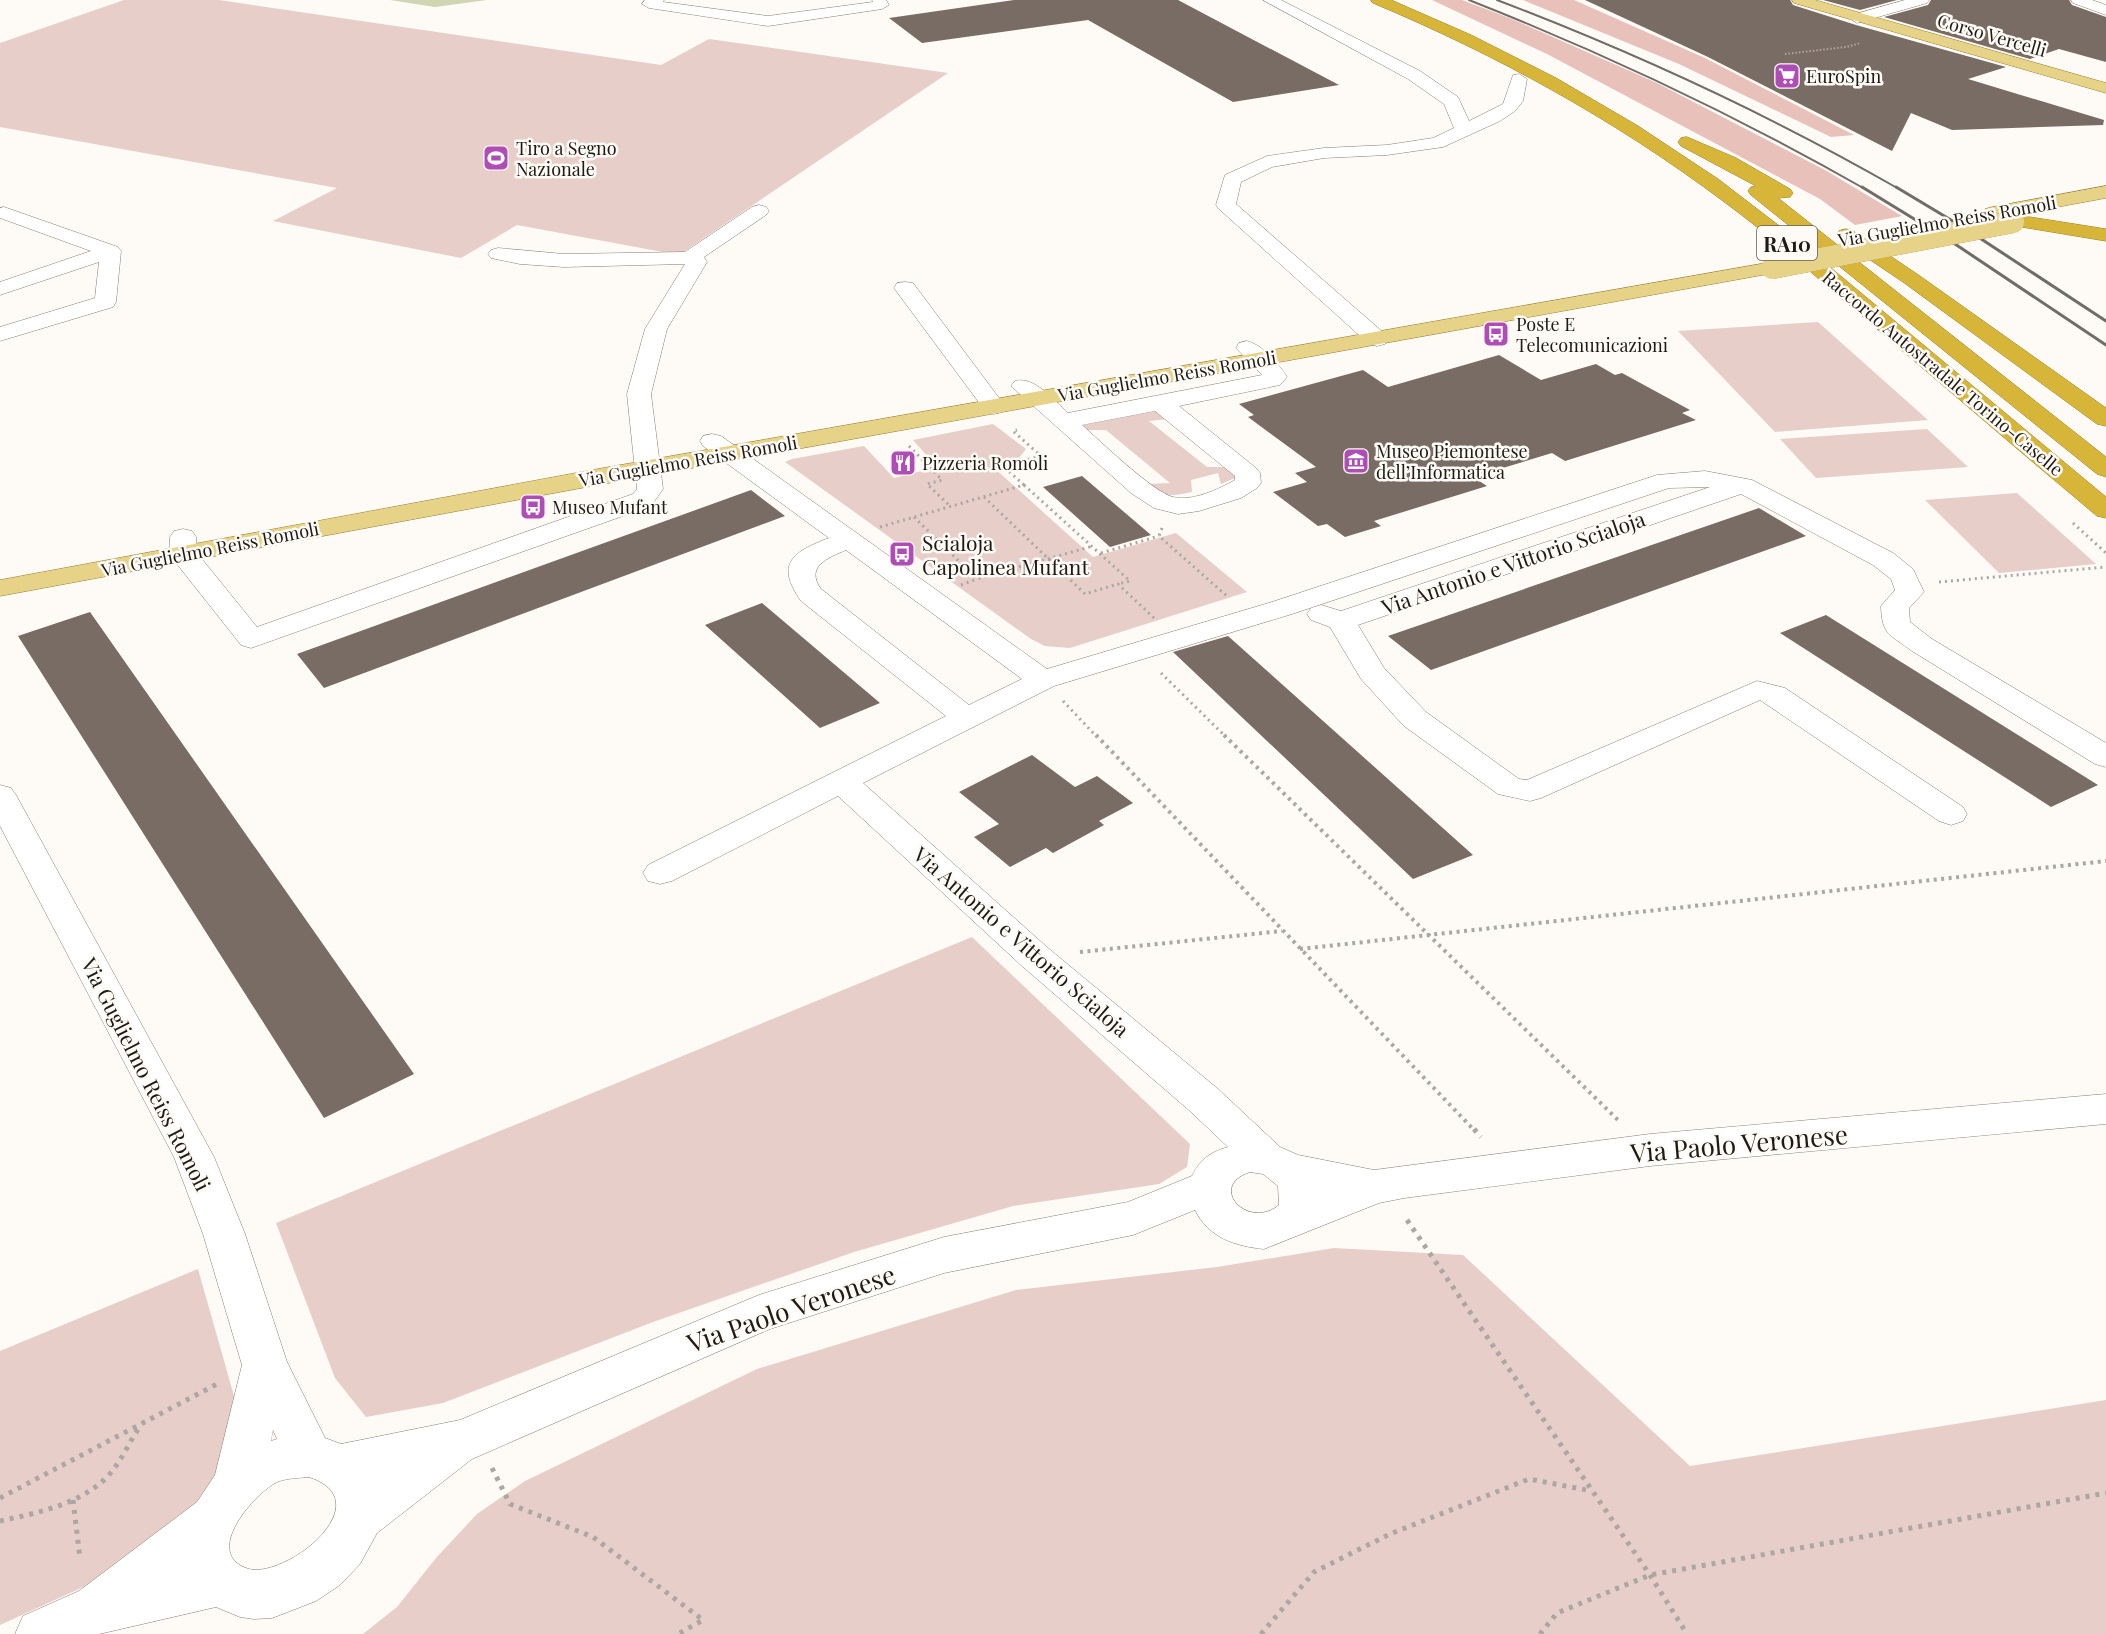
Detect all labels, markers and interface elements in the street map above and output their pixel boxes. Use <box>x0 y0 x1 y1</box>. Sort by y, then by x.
street label: Corso Vercelli <box>1935 8 2049 62</box>
supermarket icon: EuroSpin <box>1772 61 1802 91</box>
place label: EuroSpin <box>1806 64 1881 88</box>
place label: Tiro a Segno Nazionale <box>516 136 617 181</box>
sports icon: Tiro a Segno Nazionale <box>481 143 511 173</box>
street label: Via Guglielmo Reiss Romoli <box>1835 190 2058 252</box>
road number: RA10 <box>1757 226 1817 260</box>
street label: Raccordo Autostradale Torino-Caselle <box>1818 265 2068 481</box>
place label: Poste E Telecomunicazioni <box>1516 312 1668 357</box>
bus stop icon: Poste E Telecomunicazioni <box>1481 319 1511 349</box>
street label: Via Guglielmo Reiss Romoli <box>1055 345 1278 407</box>
street label: Via Guglielmo Reiss Romoli <box>576 430 799 492</box>
place label: Museo Piemontese dell’Informatica <box>1376 439 1528 484</box>
museum icon: Museo Piemontese dell’Informatica <box>1341 446 1371 476</box>
restaurant icon: Pizzeria Romoli <box>888 448 918 478</box>
place label: Pizzeria Romoli <box>922 451 1048 475</box>
bus stop icon: Museo Mufant <box>518 492 548 522</box>
place label: Museo Mufant <box>552 495 668 519</box>
street label: Via Antonio e Vittorio Scialoja <box>1377 504 1649 621</box>
street label: Via Guglielmo Reiss Romoli <box>98 516 321 582</box>
place label: Scialoja Capolinea Mufant <box>922 528 1089 580</box>
bus stop icon: Scialoja Capolinea Mufant <box>887 539 917 569</box>
street label: Via Antonio e Vittorio Scialoja <box>908 839 1136 1043</box>
street label: Via Guglielmo Reiss Romoli <box>75 952 218 1195</box>
street label: Via Paolo Veronese <box>1628 1116 1849 1170</box>
street label: Via Paolo Veronese <box>681 1256 900 1360</box>

